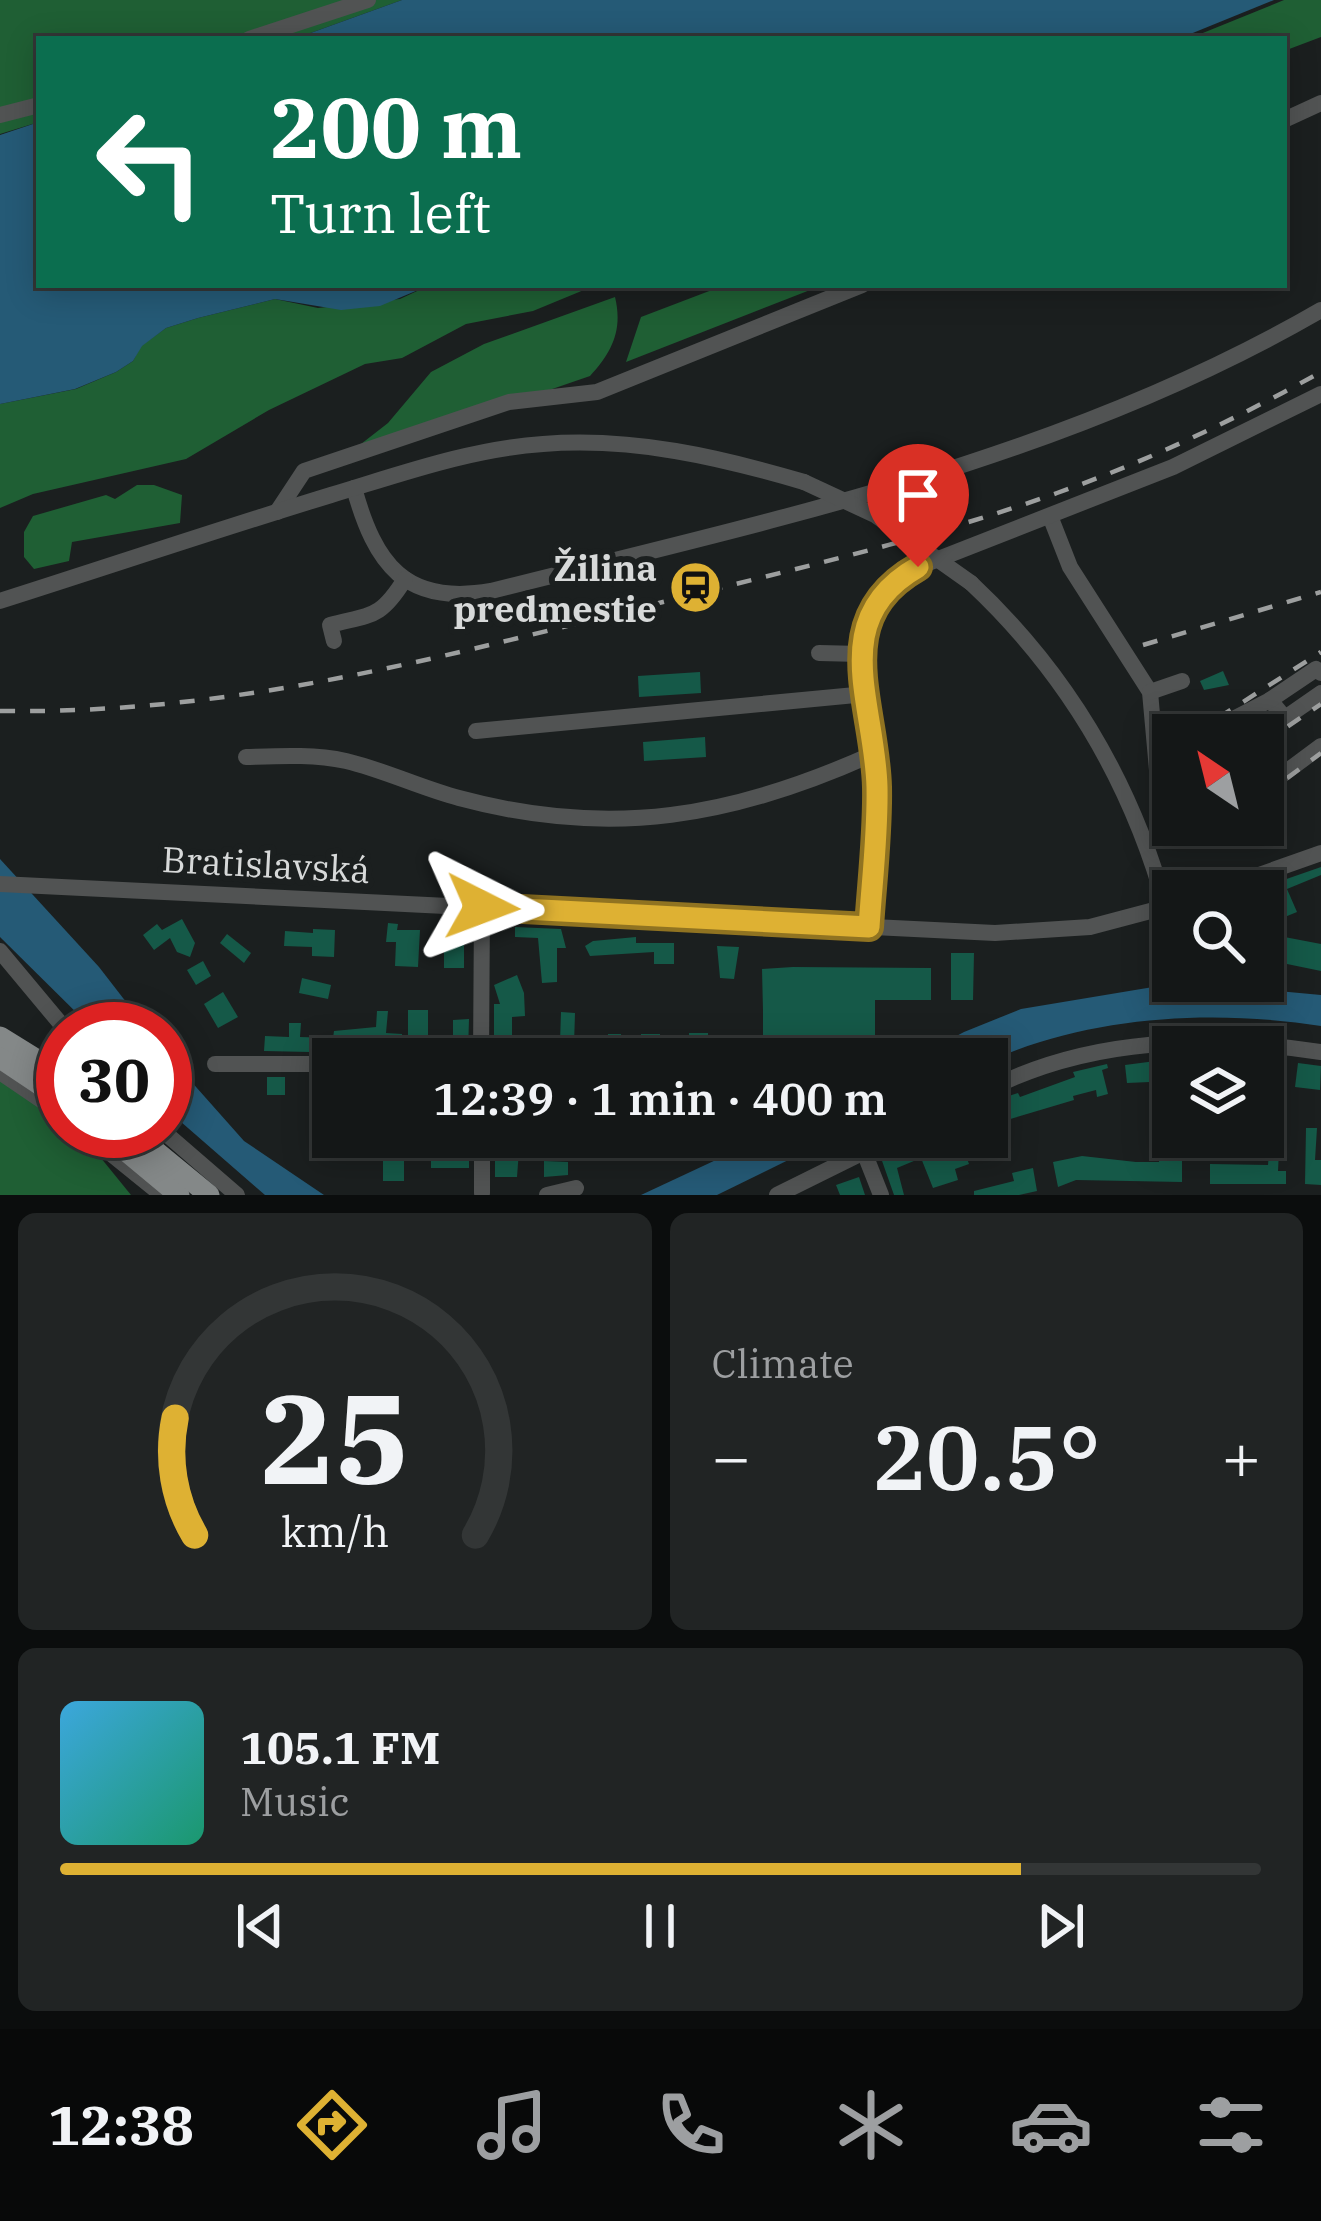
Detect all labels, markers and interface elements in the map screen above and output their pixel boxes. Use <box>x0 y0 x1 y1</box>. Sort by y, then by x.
text: 200 m <box>270 72 522 181</box>
icon: left <box>72 84 228 240</box>
text: Turn left <box>270 178 491 248</box>
pin <box>867 444 969 567</box>
icon: arrive <box>885 462 951 528</box>
place label: Žilina predmestie <box>454 544 657 632</box>
station icon: Žilina predmestie <box>668 560 724 616</box>
north arrow <box>1152 714 1284 846</box>
map controls <box>1152 714 1284 1158</box>
street label: Bratislavská <box>161 835 371 893</box>
position arrow <box>419 844 545 970</box>
button: search <box>1152 870 1284 1002</box>
speed limit sign: 30 <box>36 1002 192 1158</box>
button: layers <box>1152 1026 1284 1158</box>
text: 12:39 · 1 min · 400 m <box>433 1069 887 1127</box>
text: Climate <box>712 1338 854 1389</box>
text: 25 <box>260 1356 410 1518</box>
text: 20.5° <box>872 1398 1101 1515</box>
text: − <box>712 1413 751 1499</box>
text: + <box>1221 1413 1261 1499</box>
text: km/h <box>281 1502 389 1558</box>
text: 105.1 FM <box>240 1718 440 1776</box>
text: Music <box>240 1776 350 1827</box>
icon: previous <box>227 1893 293 1959</box>
icon: pause <box>627 1893 693 1959</box>
icon: next <box>1028 1893 1094 1959</box>
icon: directions <box>290 2083 374 2167</box>
icon: music <box>470 2083 554 2167</box>
icon: phone <box>649 2083 733 2167</box>
icon: climate <box>829 2083 913 2167</box>
icon: car <box>1009 2083 1093 2167</box>
icon: filters <box>1189 2083 1273 2167</box>
text: 12:38 <box>48 2090 194 2160</box>

